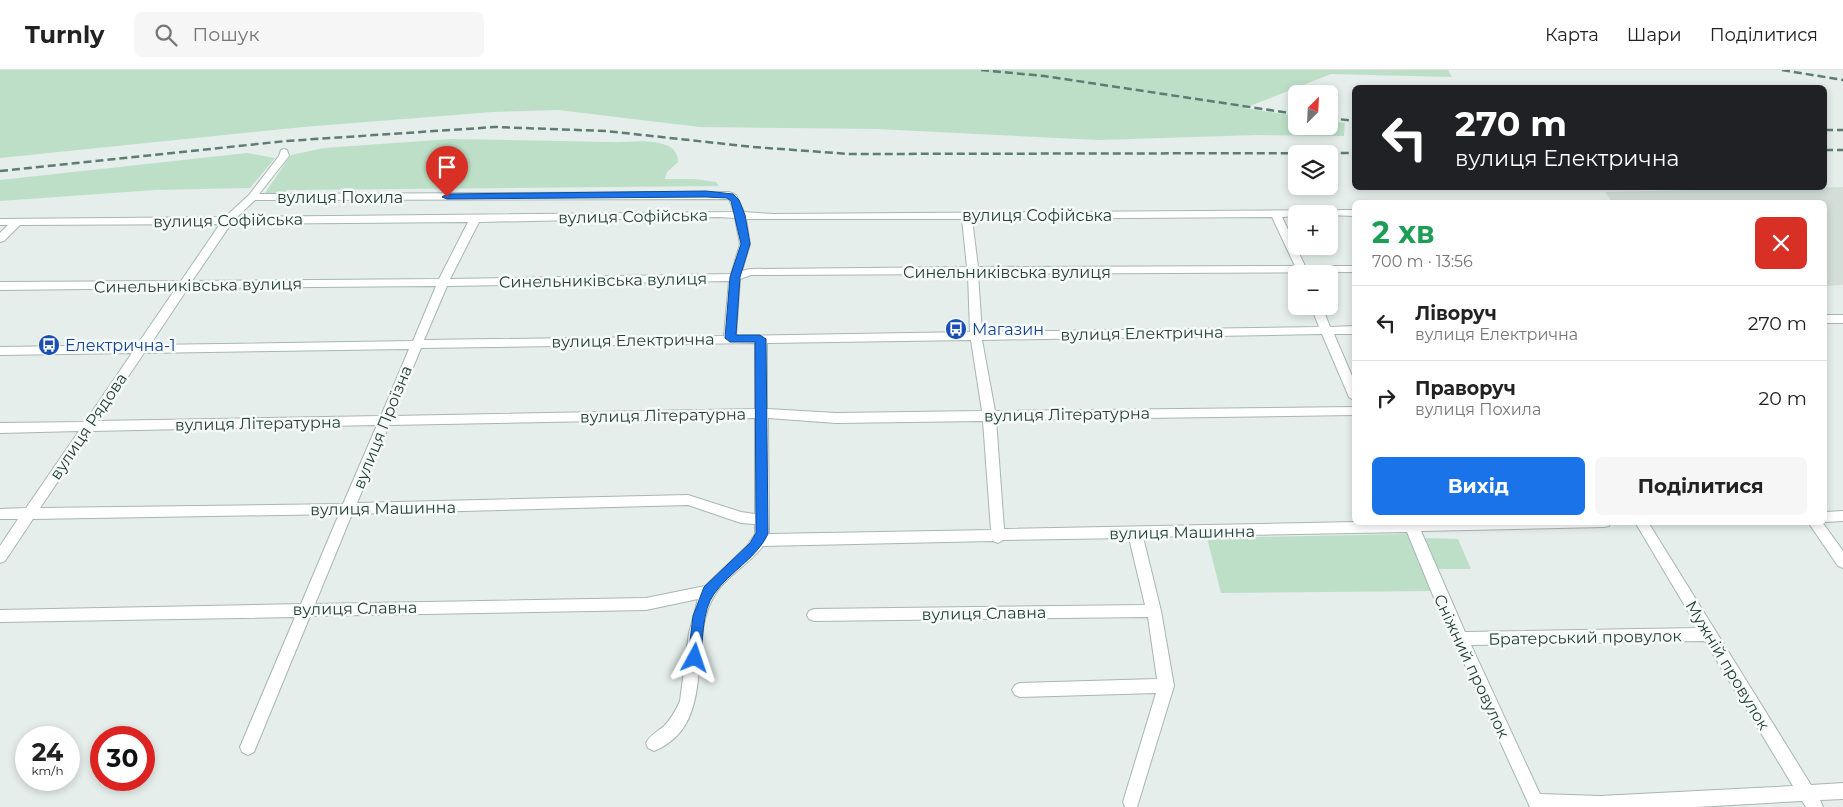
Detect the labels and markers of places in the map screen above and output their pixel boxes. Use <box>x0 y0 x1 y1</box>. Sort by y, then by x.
pin <box>426 146 468 197</box>
bus stop icon: Магазин <box>944 317 968 341</box>
place label: Магазин <box>972 320 1044 339</box>
bus stop icon: Електрична-1 <box>37 333 61 357</box>
place label: Електрична-1 <box>65 336 176 355</box>

